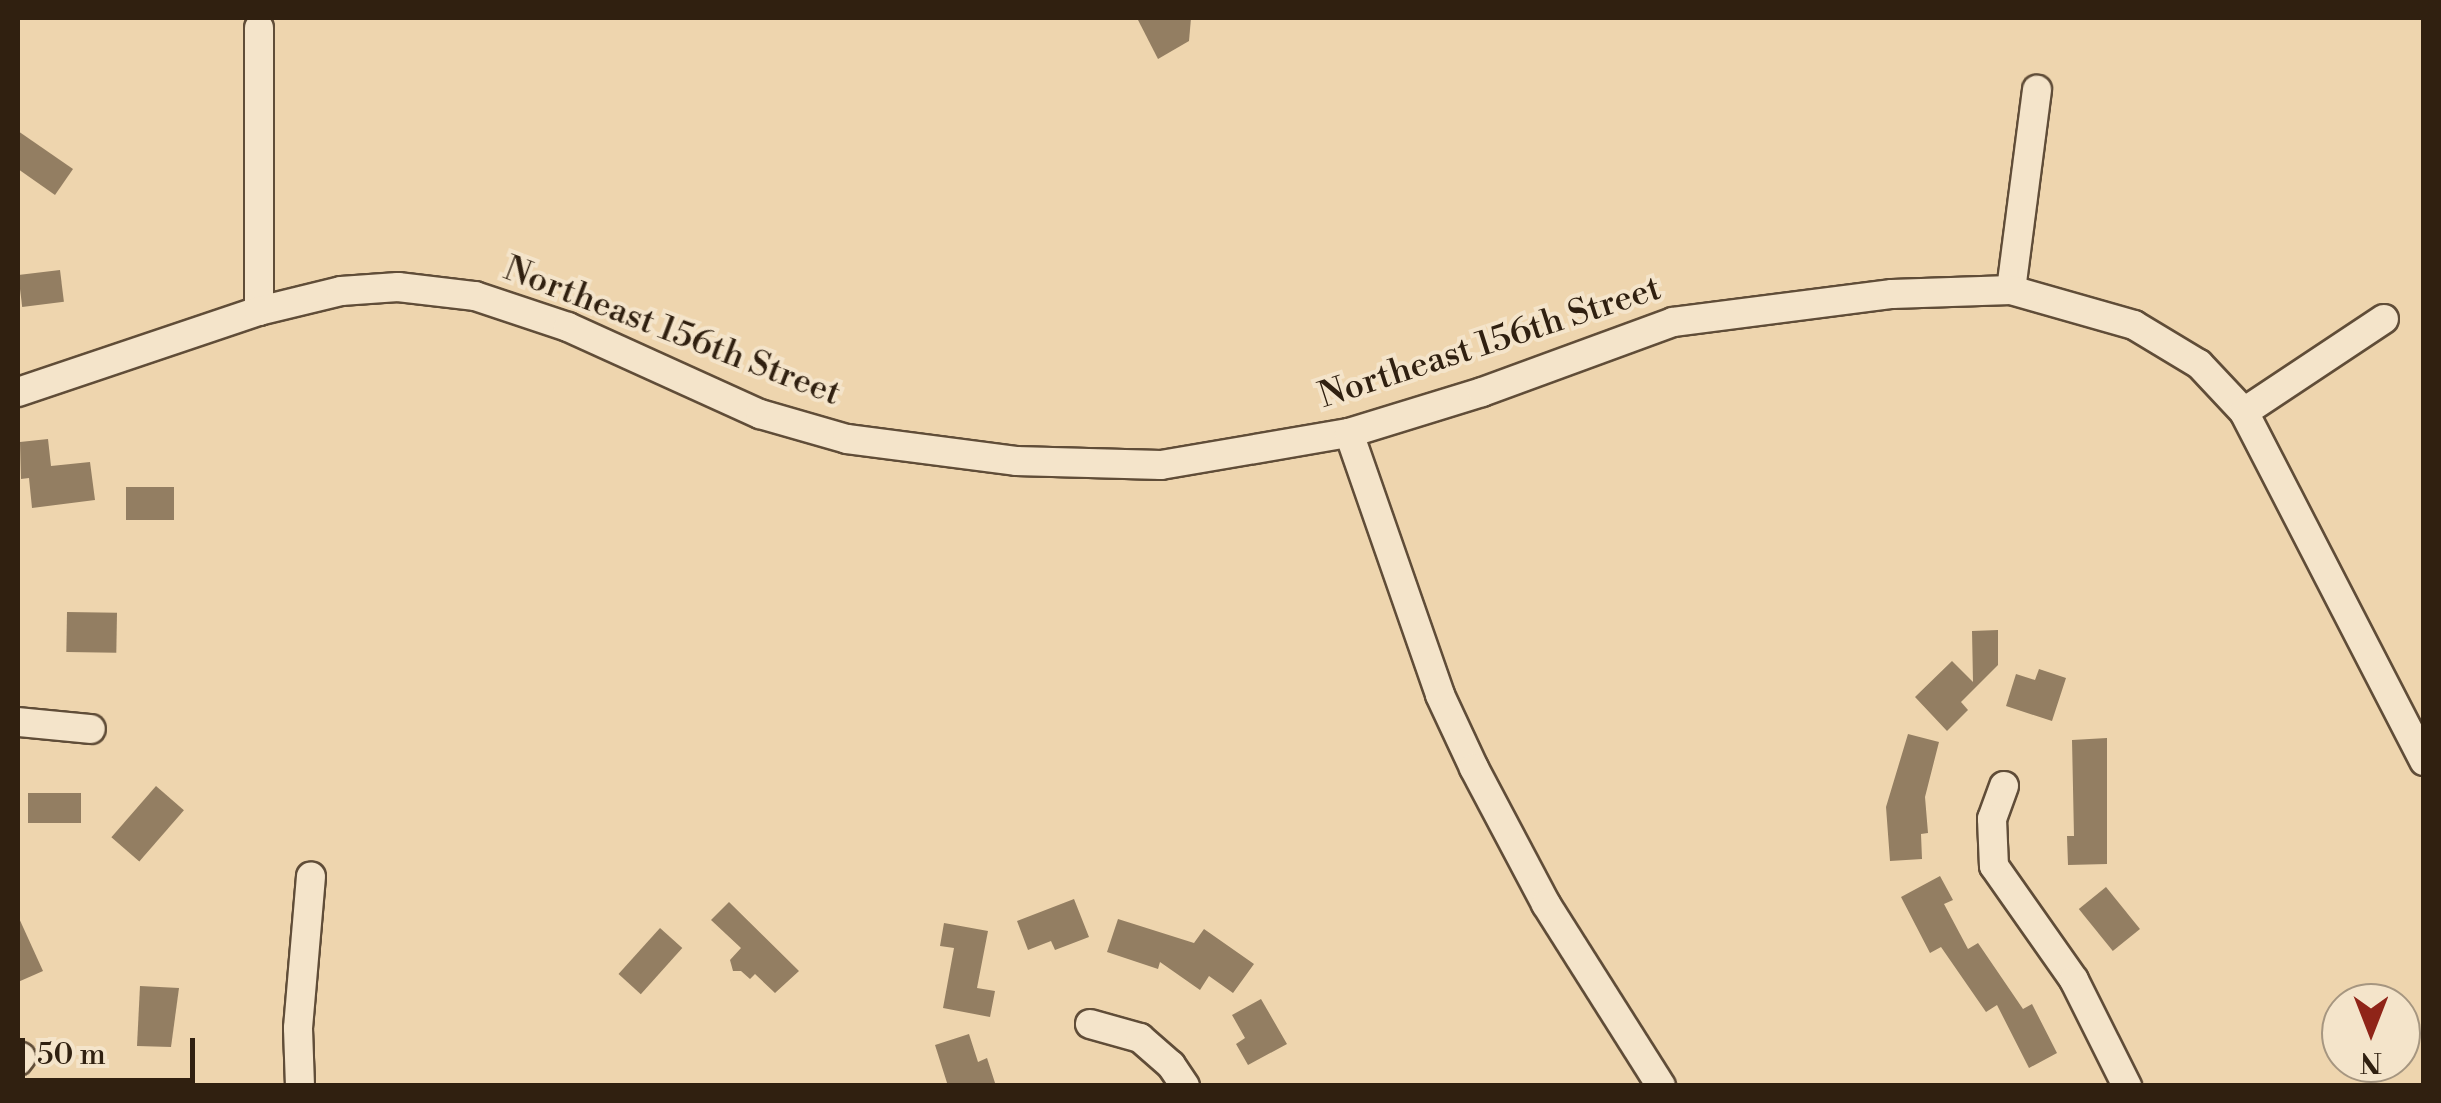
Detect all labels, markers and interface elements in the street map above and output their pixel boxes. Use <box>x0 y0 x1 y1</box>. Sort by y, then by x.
street label: Northeast 156th Street <box>498 248 846 416</box>
street label: Northeast 156th Street <box>1314 268 1666 418</box>
north arrow <box>2321 983 2421 1083</box>
scale bar <box>25 1018 200 1080</box>
text: 50 m <box>37 1036 106 1074</box>
text: N <box>2360 1044 2382 1079</box>

